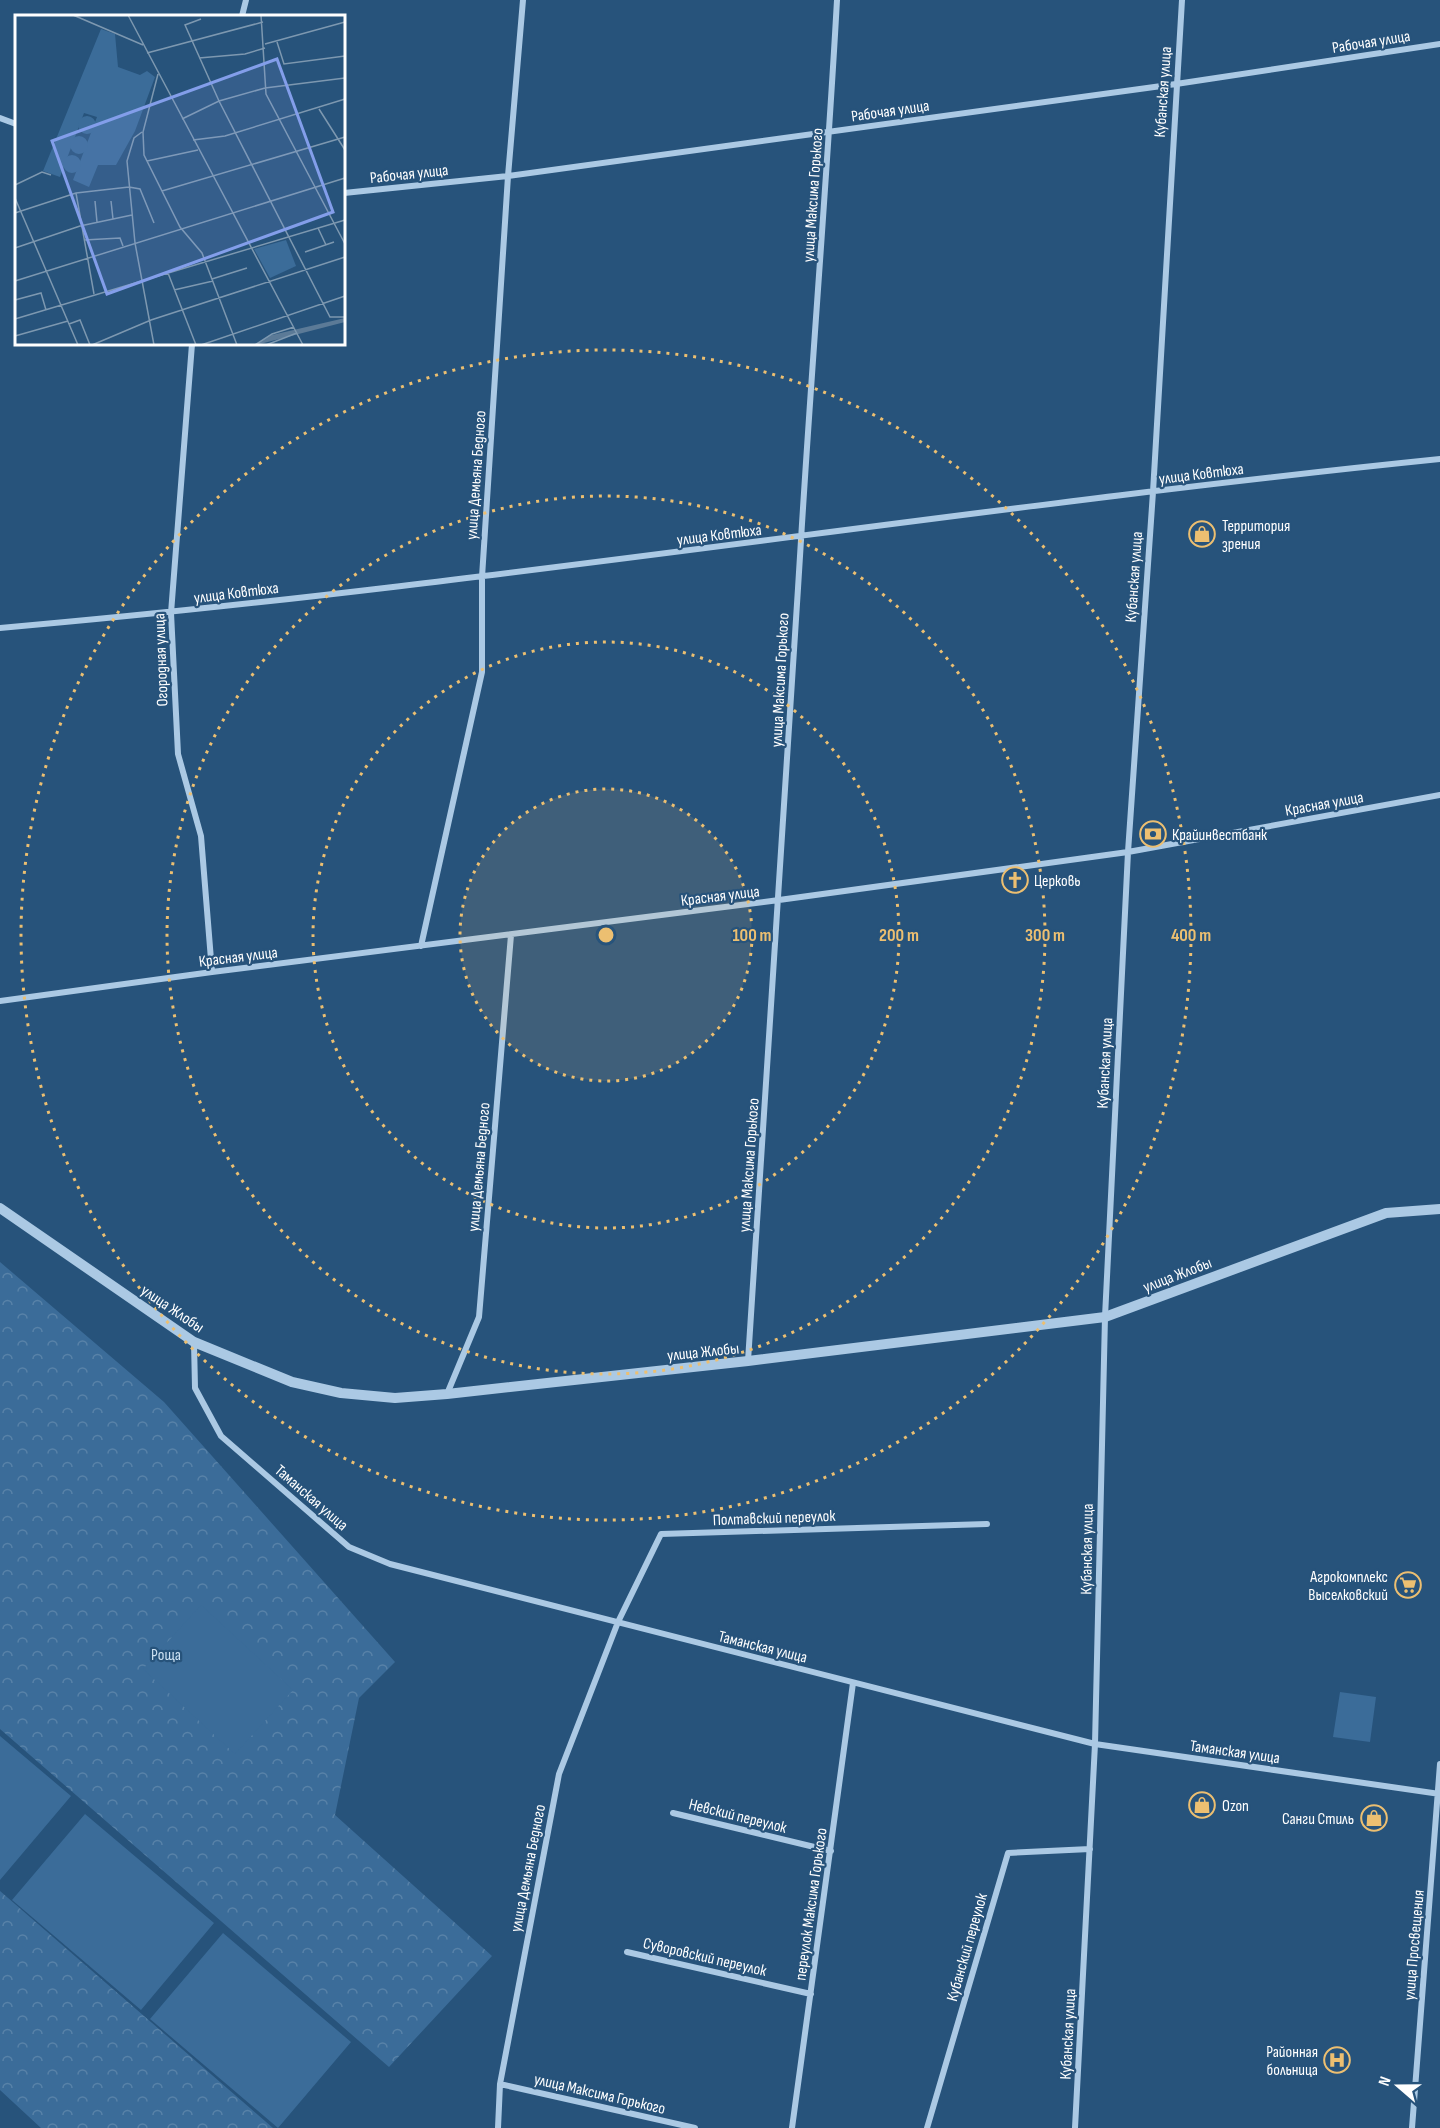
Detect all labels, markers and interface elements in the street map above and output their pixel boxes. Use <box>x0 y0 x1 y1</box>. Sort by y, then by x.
inset map <box>15 15 345 345</box>
street label: Рабочая улица <box>1331 27 1412 58</box>
street label: Кубанская улица <box>1151 46 1176 138</box>
street label: Рабочая улица <box>850 97 930 126</box>
street label: улица Максима Горького <box>799 127 828 263</box>
street label: Рабочая улица <box>369 161 449 188</box>
street label: улица Демьяна Бедного <box>463 410 490 540</box>
street label: улица Ковтюха <box>1158 460 1245 489</box>
place label: Территория зрения <box>1222 517 1290 554</box>
shop icon: Территория зрения <box>1187 519 1217 549</box>
street label: улица Ковтюха <box>676 521 763 550</box>
street label: Кубанская улица <box>1122 531 1147 623</box>
street label: улица Ковтюха <box>193 579 280 608</box>
street label: Огородная улица <box>150 613 173 707</box>
street label: улица Максима Горького <box>767 613 794 748</box>
street label: Красная улица <box>1284 788 1365 821</box>
bank icon: Крайинвестбанк <box>1138 819 1168 849</box>
place label: Крайинвестбанк <box>1172 826 1268 845</box>
church icon: Церковь <box>1000 865 1030 895</box>
place label: Церковь <box>1034 872 1081 891</box>
street label: Красная улица <box>680 882 761 911</box>
centre of rings <box>596 925 616 945</box>
text: 100 m <box>733 925 772 946</box>
text: 200 m <box>879 925 919 946</box>
text: 300 m <box>1025 925 1065 946</box>
text: 400 m <box>1171 925 1211 946</box>
street label: Красная улица <box>198 943 279 972</box>
street label: Кубанская улица <box>1094 1017 1117 1109</box>
street label: улица Максима Горького <box>735 1097 764 1233</box>
street label: улица Демьяна Бедного <box>464 1102 495 1232</box>
street label: улица Жлобы <box>1140 1254 1215 1297</box>
street label: улица Жлобы <box>137 1281 207 1337</box>
street label: улица Жлобы <box>666 1339 740 1366</box>
street label: Таманская улица <box>271 1461 352 1535</box>
street label: Кубанская улица <box>1077 1503 1098 1595</box>
street label: Полтавский переулок <box>712 1507 837 1530</box>
place label: Агрокомплекс Выселковский <box>1308 1568 1388 1605</box>
supermarket icon: Агрокомплекс Выселковский <box>1393 1570 1423 1600</box>
street label: Таманская улица <box>716 1627 809 1668</box>
park label: Роща <box>151 1646 181 1665</box>
street label: Таманская улица <box>1188 1737 1281 1768</box>
shop icon: Ozon <box>1187 1790 1217 1820</box>
street label: Невский переулок <box>687 1795 790 1838</box>
place label: Ozon <box>1222 1797 1249 1816</box>
street label: улица Демьяна Бедного <box>507 1803 550 1934</box>
shop icon: Санги Стиль <box>1359 1803 1389 1833</box>
place label: Санги Стиль <box>1282 1810 1354 1829</box>
street label: переулок Максима Горького <box>791 1827 832 1982</box>
street label: улица Просвещения <box>1400 1889 1429 2001</box>
street label: Кубанский переулок <box>943 1890 992 2004</box>
street label: Суворовский переулок <box>641 1934 769 1981</box>
street label: Кубанская улица <box>1057 1988 1080 2080</box>
place label: Районная больница <box>1266 2043 1318 2080</box>
hospital icon: Районная больница <box>1322 2045 1352 2075</box>
north arrow <box>1368 2056 1428 2116</box>
street label: улица Максима Горького <box>532 2070 667 2119</box>
text: N <box>1375 2074 1396 2089</box>

